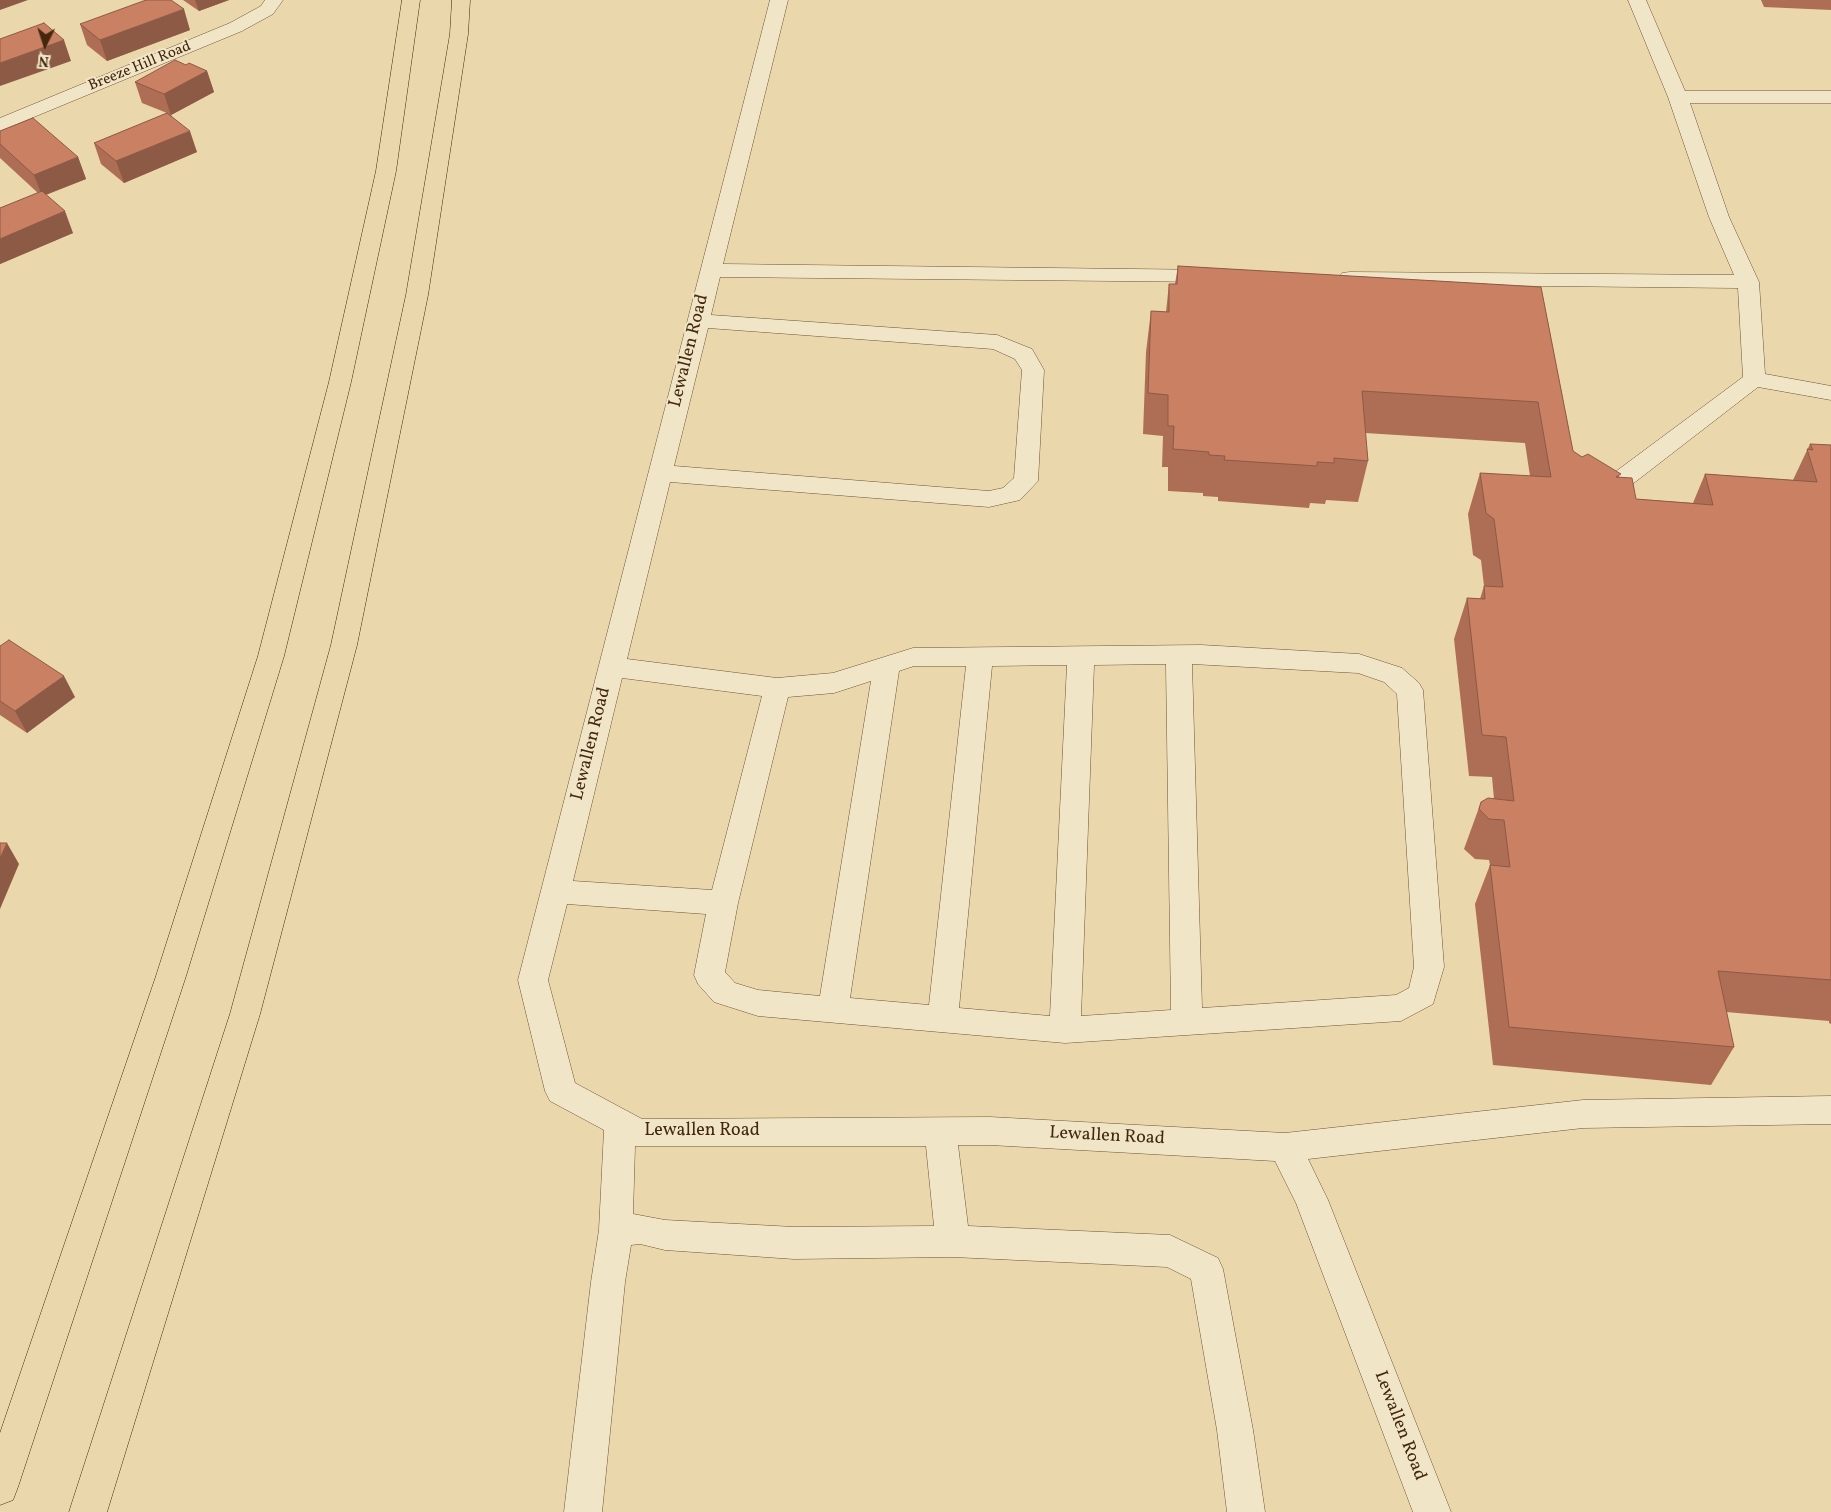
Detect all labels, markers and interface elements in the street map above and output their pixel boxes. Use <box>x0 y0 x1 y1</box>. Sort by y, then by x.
north arrow <box>20 20 70 70</box>
street label: Breeze Hill Road <box>86 38 194 96</box>
text: N <box>38 51 50 70</box>
street label: Lewallen Road <box>666 292 714 410</box>
street label: Lewallen Road <box>568 685 616 803</box>
street label: Lewallen Road <box>644 1121 760 1143</box>
street label: Lewallen Road <box>1049 1123 1165 1151</box>
street label: Lewallen Road <box>1368 1368 1430 1484</box>

